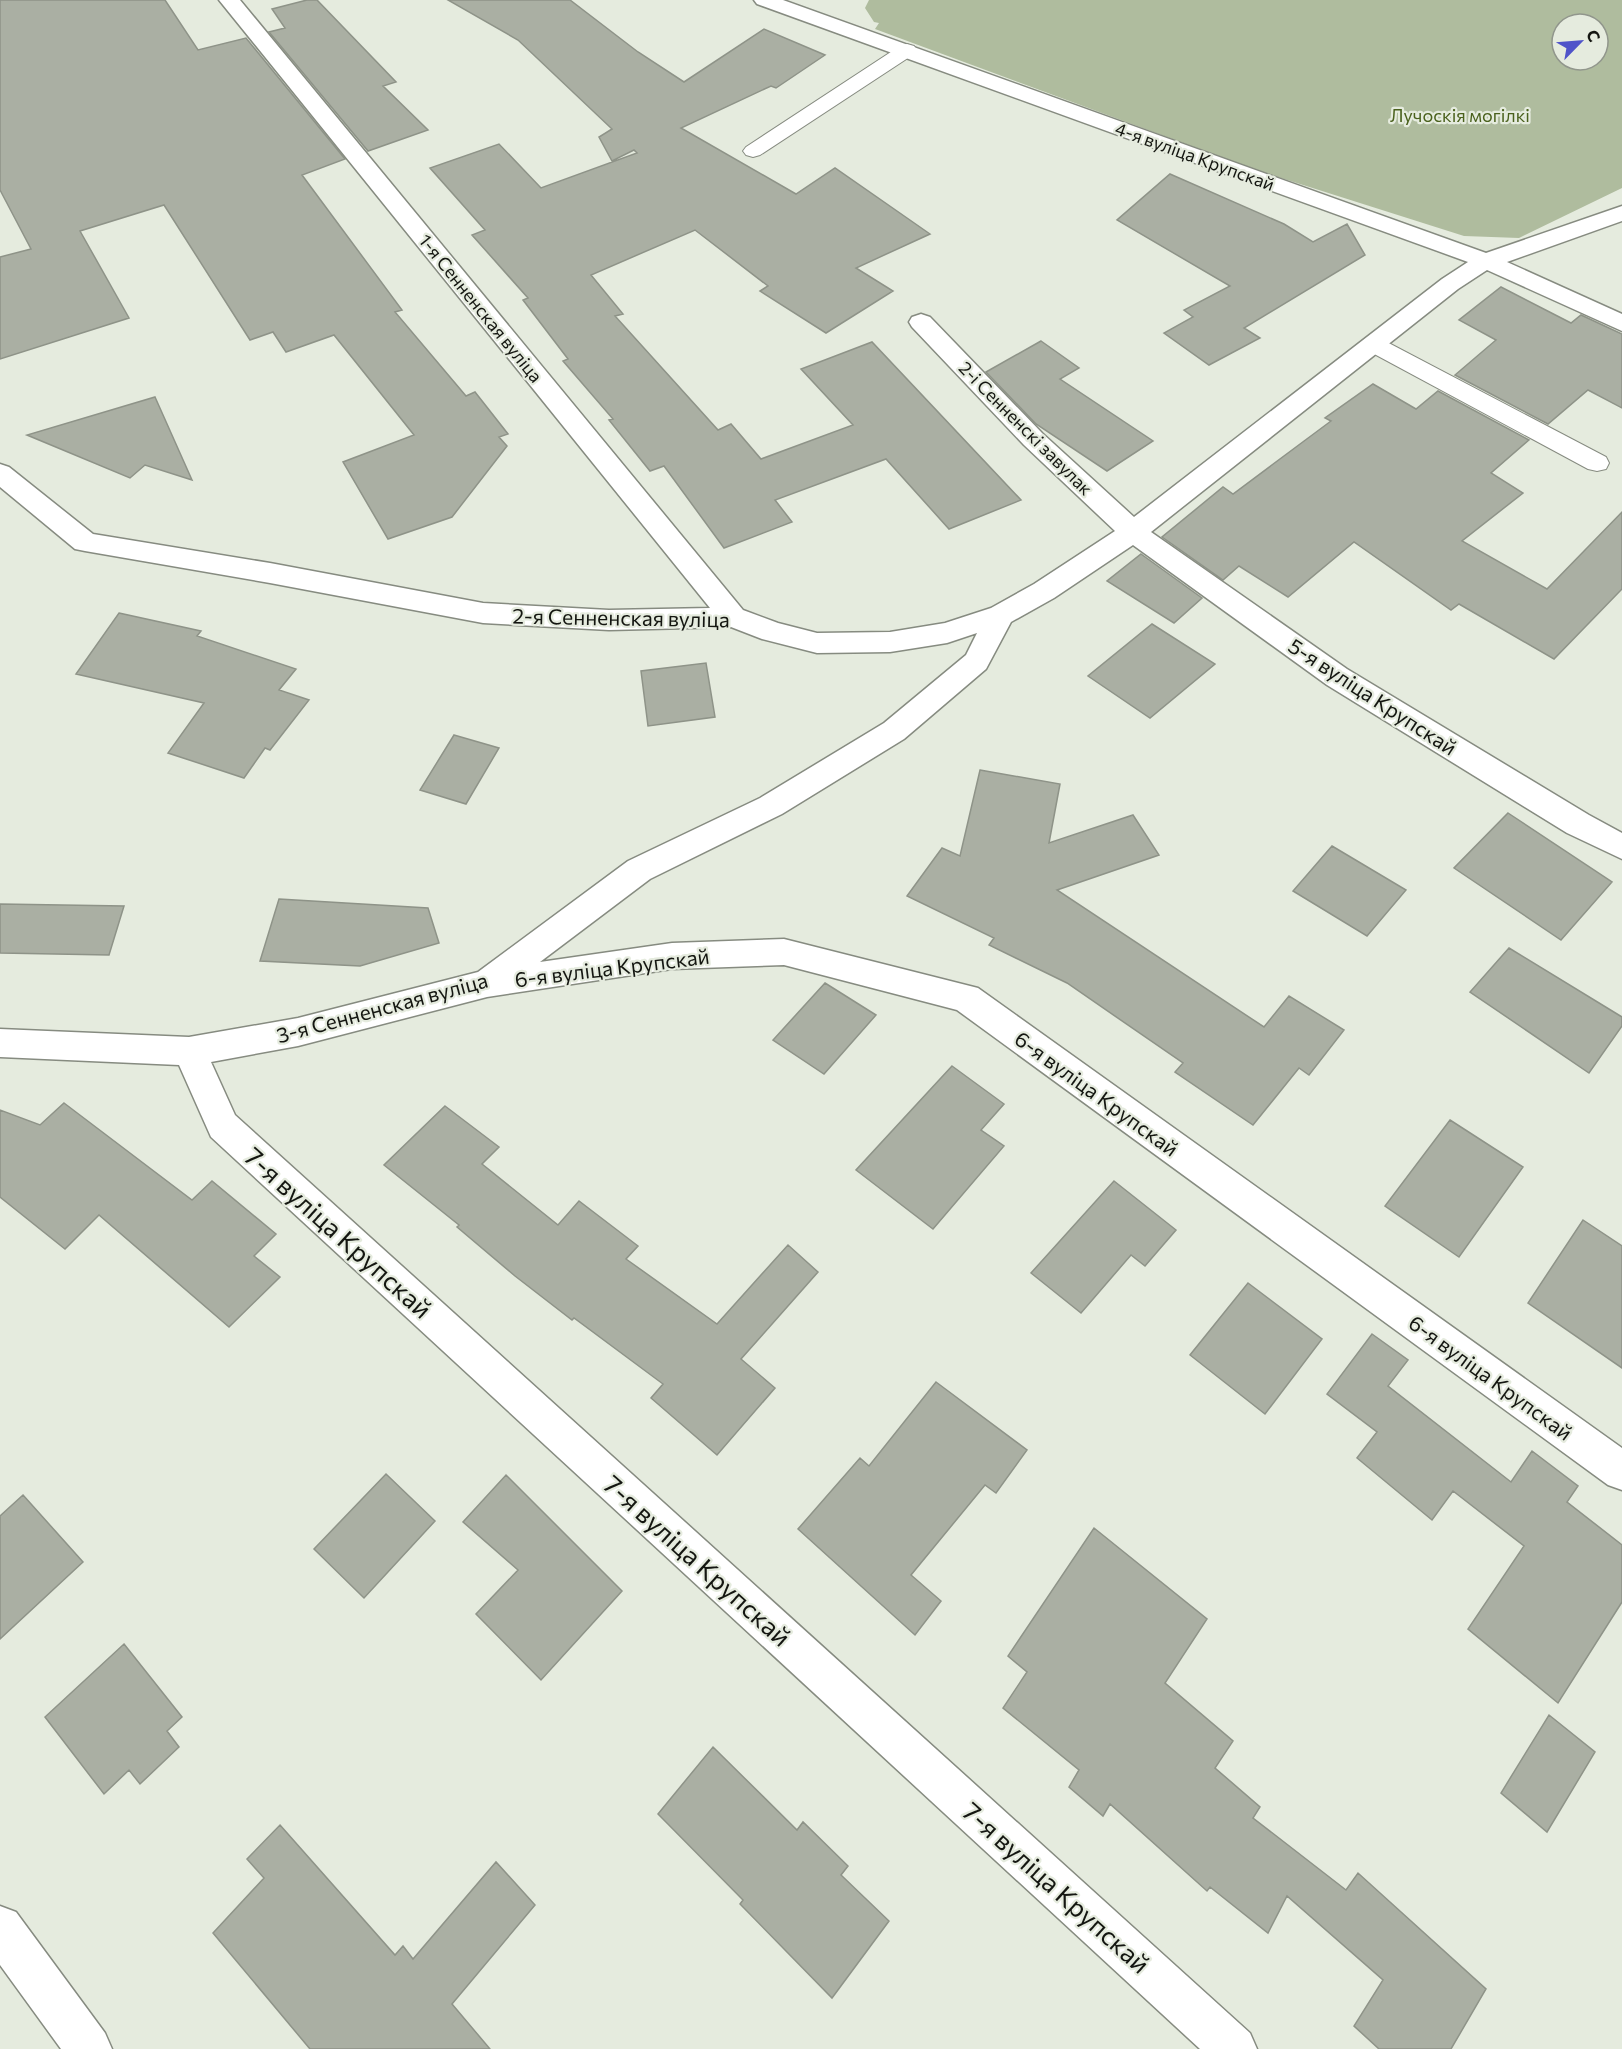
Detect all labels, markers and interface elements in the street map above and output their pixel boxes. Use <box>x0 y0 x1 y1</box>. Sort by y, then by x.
north arrow <box>1550 12 1610 72</box>
text: С <box>1583 26 1605 44</box>
park label: Лучоскія могілкі <box>1390 104 1530 126</box>
street label: 4-я вуліца Крупскай <box>1112 117 1278 195</box>
street label: 1-я Сенненская вуліца <box>415 230 547 386</box>
street label: 2-і Сенненскі завулак <box>955 357 1098 500</box>
street label: 2-я Сенненская вуліца <box>512 603 730 631</box>
street label: 5-я вуліца Крупскай <box>1284 632 1462 760</box>
street label: 6-я вуліца Крупскай <box>513 943 711 991</box>
street label: 3-я Сенненская вуліца <box>274 967 490 1047</box>
street label: 6-я вуліца Крупскай <box>1010 1025 1184 1161</box>
street label: 7-я вуліца Крупскай <box>239 1140 439 1324</box>
street label: 6-я вуліца Крупскай <box>1404 1309 1578 1445</box>
street label: 7-я вуліца Крупскай <box>598 1468 798 1652</box>
street label: 7-я вуліца Крупскай <box>957 1795 1157 1979</box>

